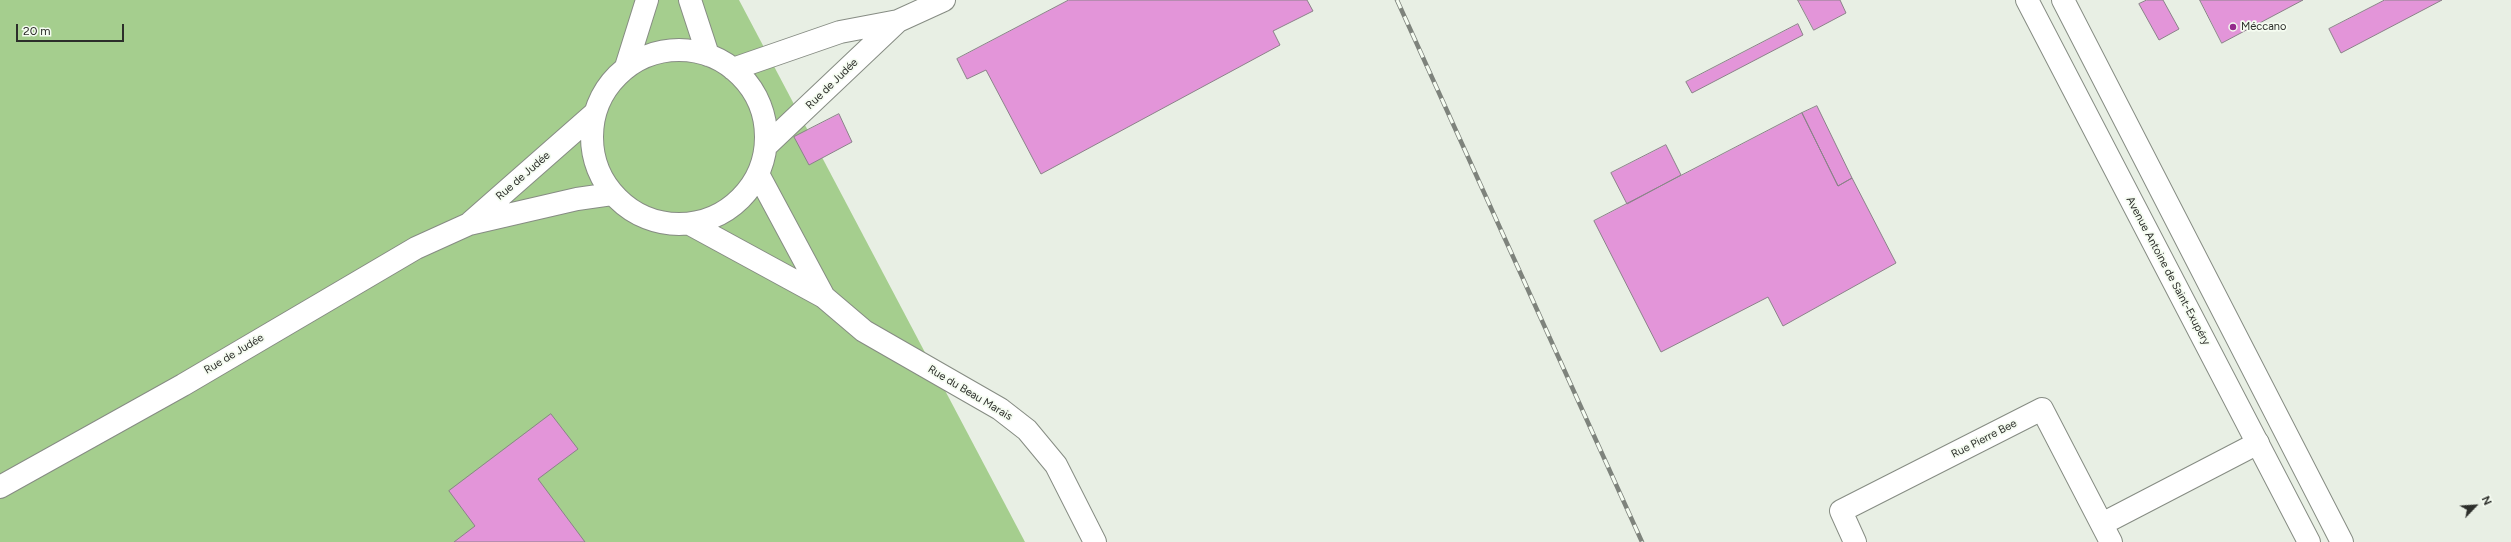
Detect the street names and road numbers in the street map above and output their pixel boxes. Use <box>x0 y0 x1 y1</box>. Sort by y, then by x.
street label: Rue de Judée <box>803 56 861 112</box>
street label: Rue de Judée <box>493 149 553 203</box>
street label: Avenue Antoine de Saint-Exupéry <box>2123 194 2213 348</box>
street label: Rue de Judée <box>202 331 266 377</box>
street label: Rue du Beau Marais <box>925 363 1015 423</box>
street label: Rue Pierre Bee <box>1949 417 2019 461</box>

